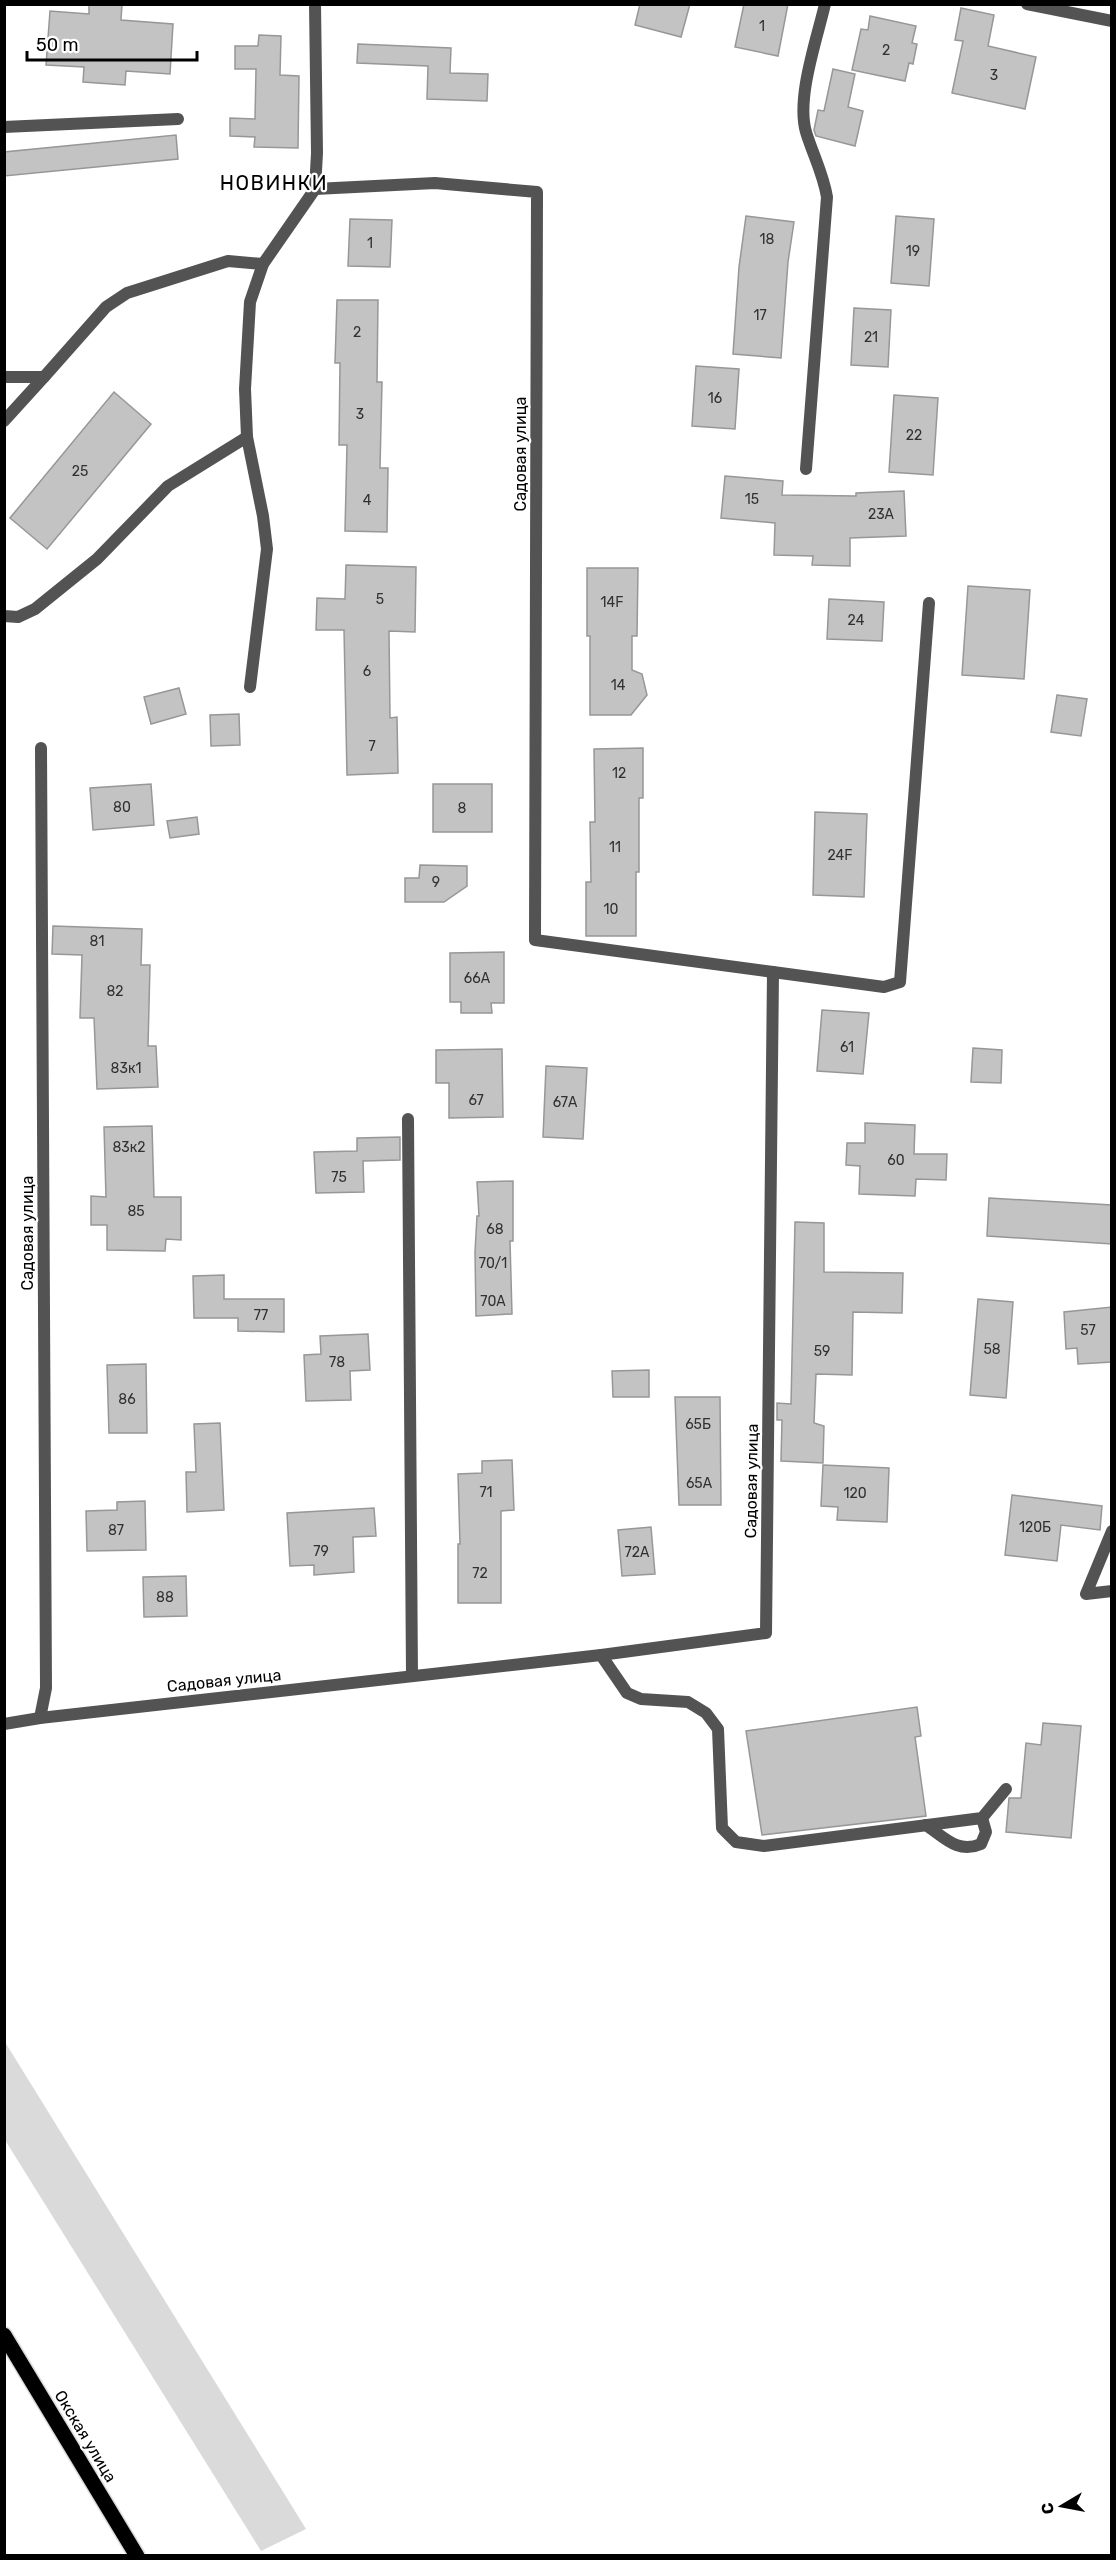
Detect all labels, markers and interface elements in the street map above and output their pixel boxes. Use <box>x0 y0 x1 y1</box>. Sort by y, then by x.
house number: 1 <box>759 18 765 35</box>
scale bar <box>27 24 196 62</box>
text: 50 m <box>36 34 79 56</box>
house number: 2 <box>882 42 890 59</box>
house number: 3 <box>990 67 998 84</box>
district label: НОВИНКИ <box>220 171 328 195</box>
house number: 18 <box>760 231 775 248</box>
house number: 1 <box>367 235 373 252</box>
house number: 19 <box>906 243 920 260</box>
house number: 17 <box>753 307 767 324</box>
house number: 2 <box>353 324 361 341</box>
house number: 21 <box>864 329 878 346</box>
house number: 16 <box>708 390 722 407</box>
street label: Садовая улица <box>511 397 530 511</box>
house number: 3 <box>356 406 364 423</box>
house number: 22 <box>906 427 922 444</box>
house number: 25 <box>72 463 88 480</box>
house number: 15 <box>745 491 759 508</box>
house number: 4 <box>363 492 372 509</box>
house number: 23А <box>868 506 895 523</box>
house number: 5 <box>376 591 384 608</box>
house number: 14F <box>601 594 623 611</box>
house number: 24 <box>848 612 865 629</box>
house number: 6 <box>363 663 371 680</box>
house number: 14 <box>611 677 626 694</box>
house number: 7 <box>368 738 376 755</box>
house number: 12 <box>612 765 626 782</box>
house number: 80 <box>113 799 131 816</box>
house number: 8 <box>458 800 467 817</box>
house number: 11 <box>609 839 621 856</box>
house number: 24F <box>828 847 852 864</box>
house number: 9 <box>432 874 440 891</box>
house number: 10 <box>604 901 619 918</box>
house number: 81 <box>90 933 104 950</box>
house number: 66А <box>464 970 491 987</box>
house number: 82 <box>106 983 124 1000</box>
house number: 61 <box>840 1039 854 1056</box>
house number: 83к1 <box>111 1060 141 1077</box>
house number: 67 <box>468 1092 484 1109</box>
house number: 67А <box>553 1094 578 1111</box>
house number: 83к2 <box>112 1139 146 1156</box>
house number: 60 <box>887 1152 905 1169</box>
house number: 75 <box>331 1169 347 1186</box>
street label: Садовая улица <box>18 1176 37 1290</box>
house number: 85 <box>127 1203 145 1220</box>
house number: 68 <box>486 1221 504 1238</box>
house number: 70/1 <box>479 1255 507 1272</box>
house number: 70А <box>480 1293 506 1310</box>
house number: 77 <box>254 1307 268 1324</box>
house number: 57 <box>1080 1322 1096 1339</box>
house number: 58 <box>983 1341 1001 1358</box>
house number: 59 <box>814 1343 830 1360</box>
house number: 78 <box>329 1354 345 1371</box>
house number: 86 <box>118 1391 136 1408</box>
house number: 65Б <box>685 1416 711 1433</box>
street label: Садовая улица <box>741 1423 762 1539</box>
house number: 65А <box>686 1475 713 1492</box>
house number: 71 <box>479 1484 493 1501</box>
house number: 120 <box>843 1485 867 1502</box>
house number: 120Б <box>1019 1519 1051 1536</box>
house number: 87 <box>108 1522 124 1539</box>
house number: 79 <box>313 1543 329 1560</box>
house number: 72А <box>625 1544 650 1561</box>
house number: 72 <box>472 1565 488 1582</box>
house number: 88 <box>156 1589 174 1606</box>
street label: Садовая улица <box>166 1665 282 1696</box>
street label: Окская улица <box>51 2387 120 2486</box>
north arrow <box>1032 2476 1092 2536</box>
text: С <box>1037 2501 1058 2516</box>

